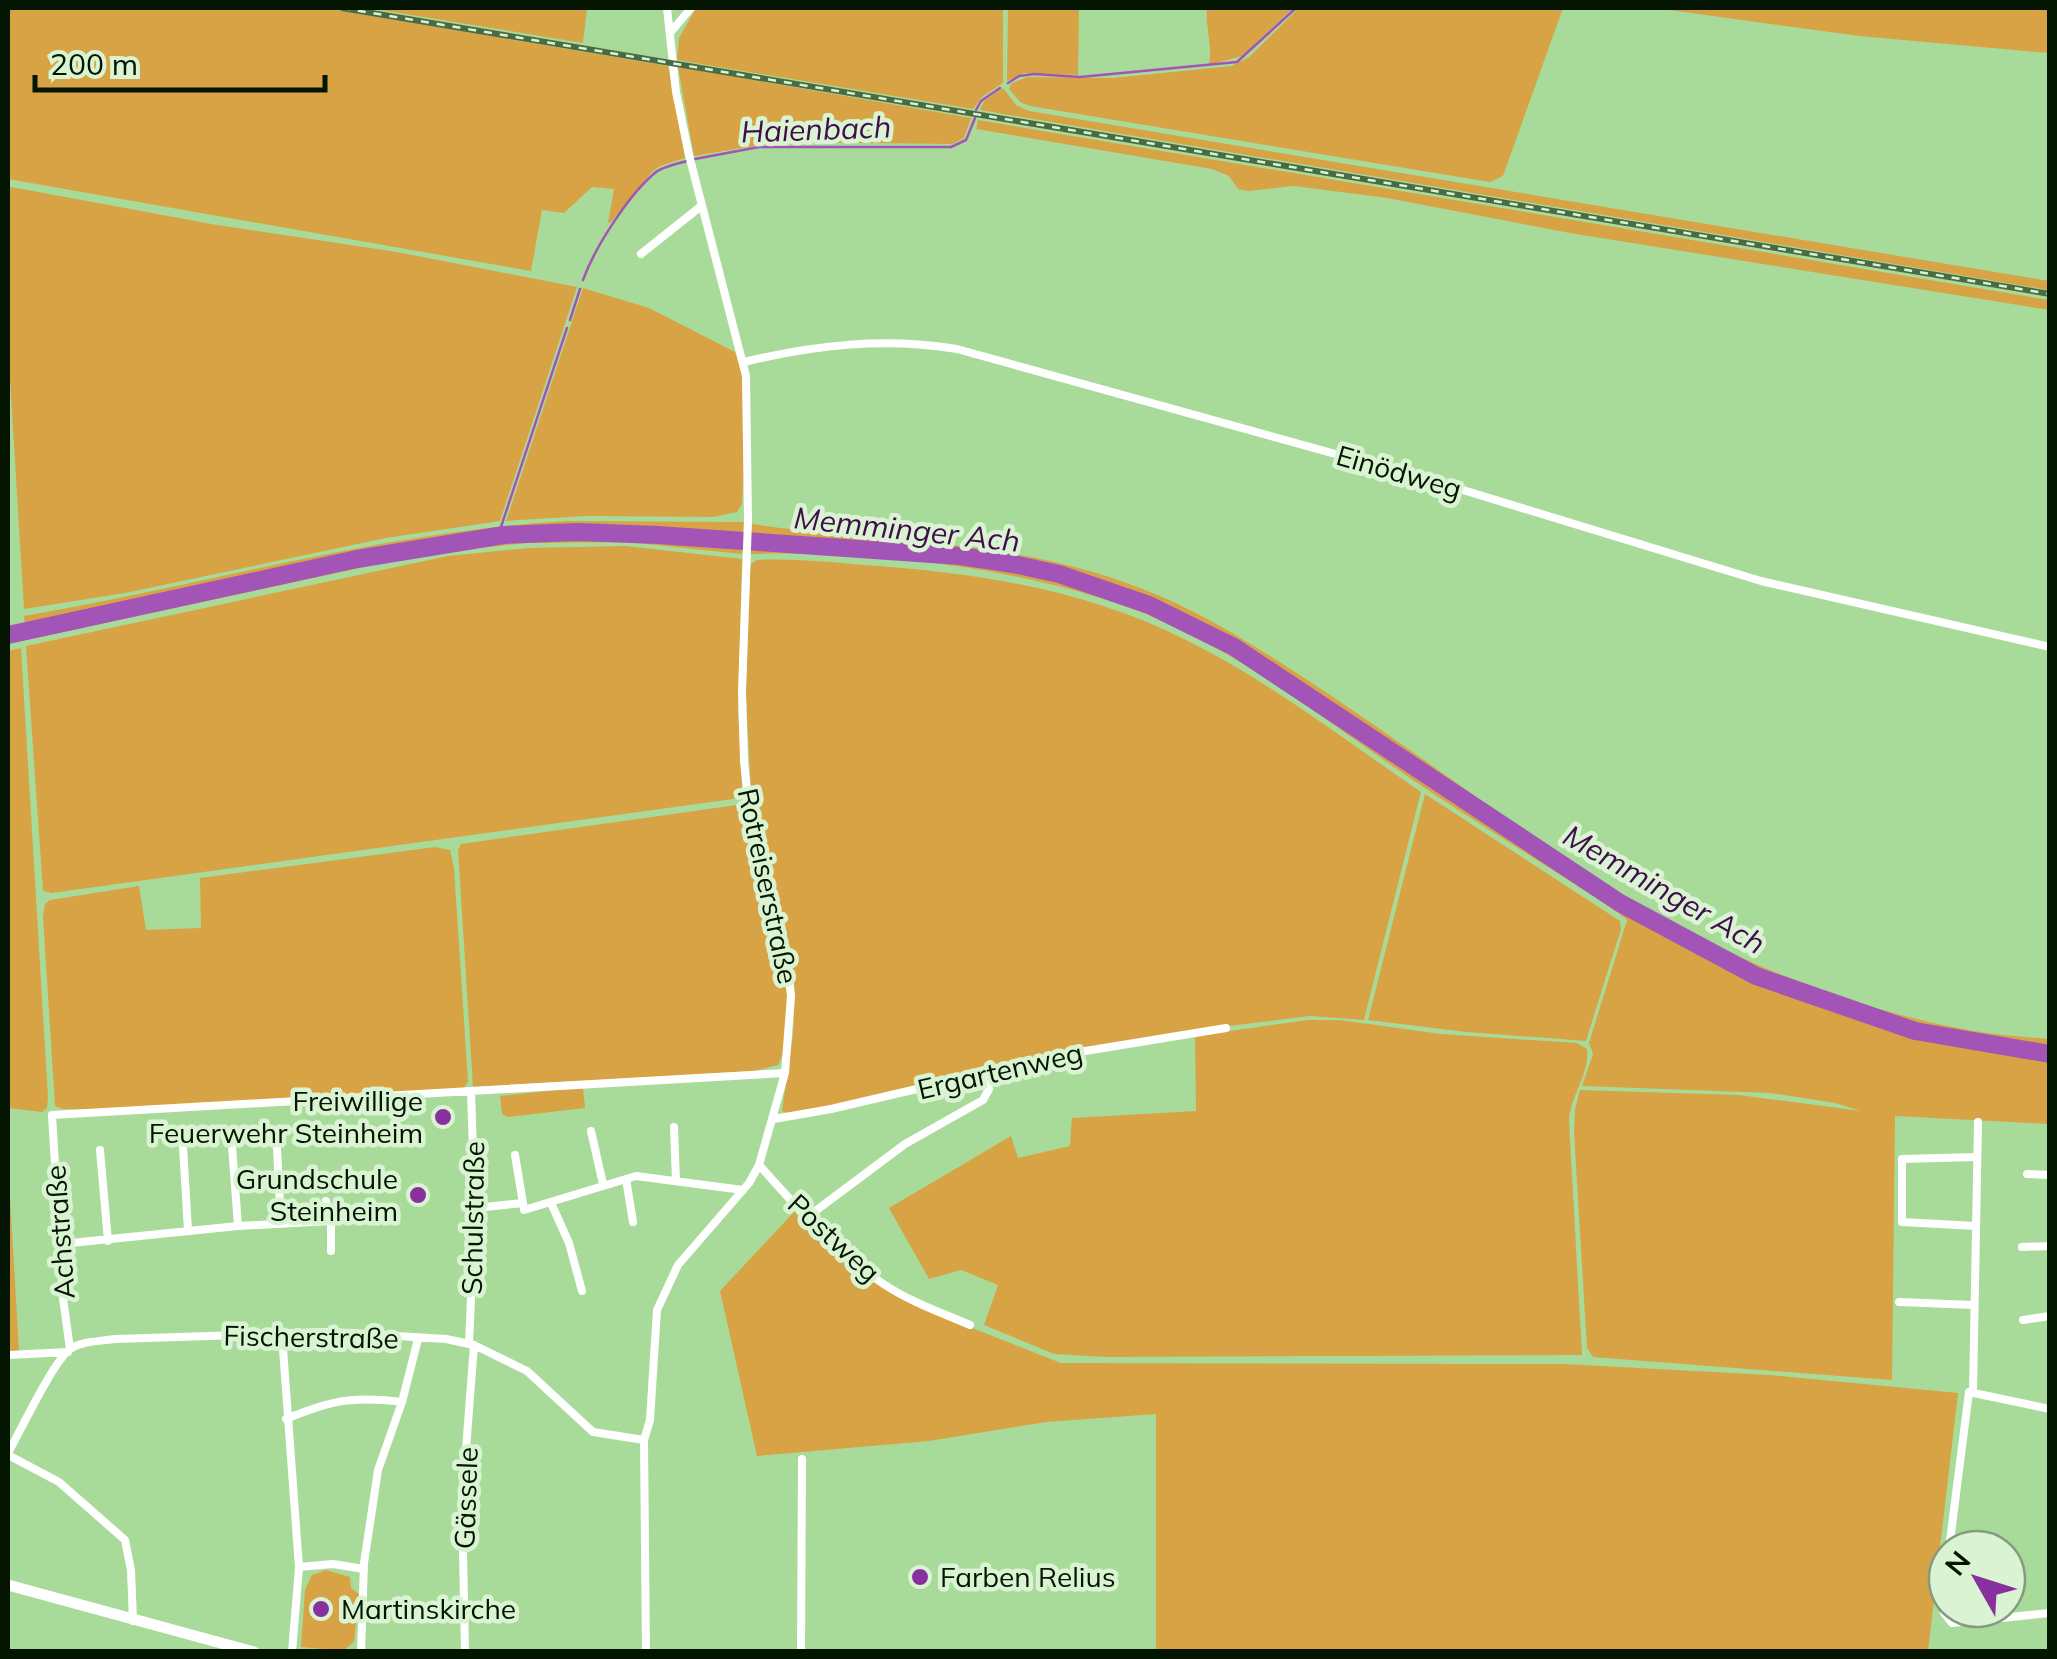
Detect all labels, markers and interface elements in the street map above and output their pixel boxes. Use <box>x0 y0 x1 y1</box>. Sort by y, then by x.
scale bar <box>35 30 325 92</box>
text: 200 m <box>50 45 138 83</box>
water label: Haienbach <box>740 107 892 151</box>
street label: Einödweg <box>1333 437 1466 506</box>
water label: Memminger Ach <box>792 498 1022 560</box>
street label: Rotreiserstraße <box>731 785 806 987</box>
water label: Memminger Ach <box>1557 816 1772 962</box>
street label: Ergartenweg <box>914 1035 1086 1107</box>
place label: Freiwillige Feuerwehr Steinheim <box>149 1083 423 1150</box>
marker: Freiwillige Feuerwehr Steinheim <box>432 1106 454 1128</box>
street label: Schulstraße <box>454 1141 491 1295</box>
place label: Grundschule Steinheim <box>236 1161 398 1228</box>
street label: Achstraße <box>37 1164 82 1300</box>
marker: Grundschule Steinheim <box>407 1184 429 1206</box>
street label: Postweg <box>781 1186 888 1289</box>
street label: Fischerstraße <box>223 1317 399 1356</box>
street label: Gässele <box>446 1446 485 1550</box>
north arrow <box>1927 1529 2027 1629</box>
text: N <box>1937 1544 1977 1582</box>
place label: Farben Relius <box>940 1559 1116 1594</box>
marker: Farben Relius <box>909 1566 931 1588</box>
place label: Martinskirche <box>341 1591 516 1626</box>
marker: Martinskirche <box>310 1598 332 1620</box>

